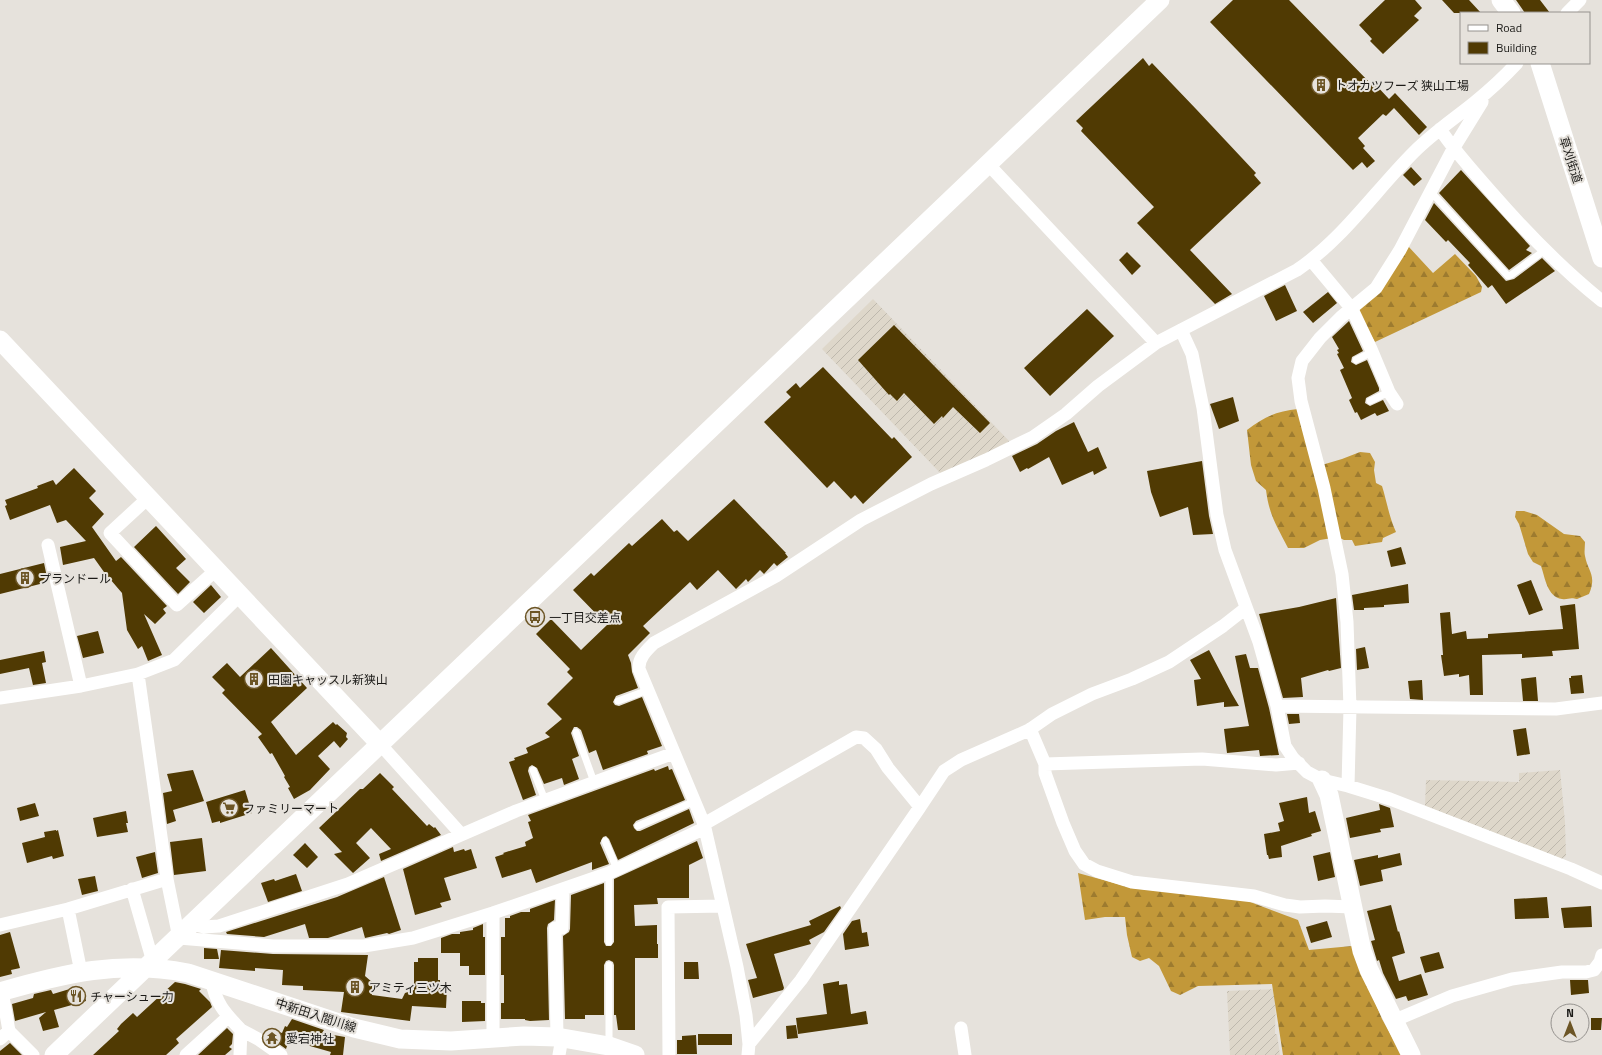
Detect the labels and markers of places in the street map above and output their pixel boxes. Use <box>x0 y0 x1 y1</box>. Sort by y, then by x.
building icon: トオカツフーズ 狭山工場 <box>1310 74 1332 96</box>
place label: トオカツフーズ 狭山工場 <box>1335 76 1469 95</box>
building icon: プランドール <box>14 567 36 589</box>
place label: プランドール <box>39 569 111 588</box>
bus stop icon: 一丁目交差点 <box>524 606 546 628</box>
place label: 一丁目交差点 <box>549 608 621 627</box>
building icon: 田園キャッスル新狭山 <box>243 668 265 690</box>
place label: 田園キャッスル新狭山 <box>268 670 388 689</box>
supermarket icon: ファミリーマート <box>218 797 240 819</box>
place label: ファミリーマート <box>243 799 339 818</box>
building icon: アミティ三ツ木 <box>344 976 366 998</box>
place label: アミティ三ツ木 <box>369 978 452 997</box>
restaurant icon: チャーシュー力 <box>65 985 87 1007</box>
place label: チャーシュー力 <box>90 987 174 1006</box>
temple icon: 愛宕神社 <box>261 1027 283 1049</box>
place label: 愛宕神社 <box>286 1029 334 1048</box>

